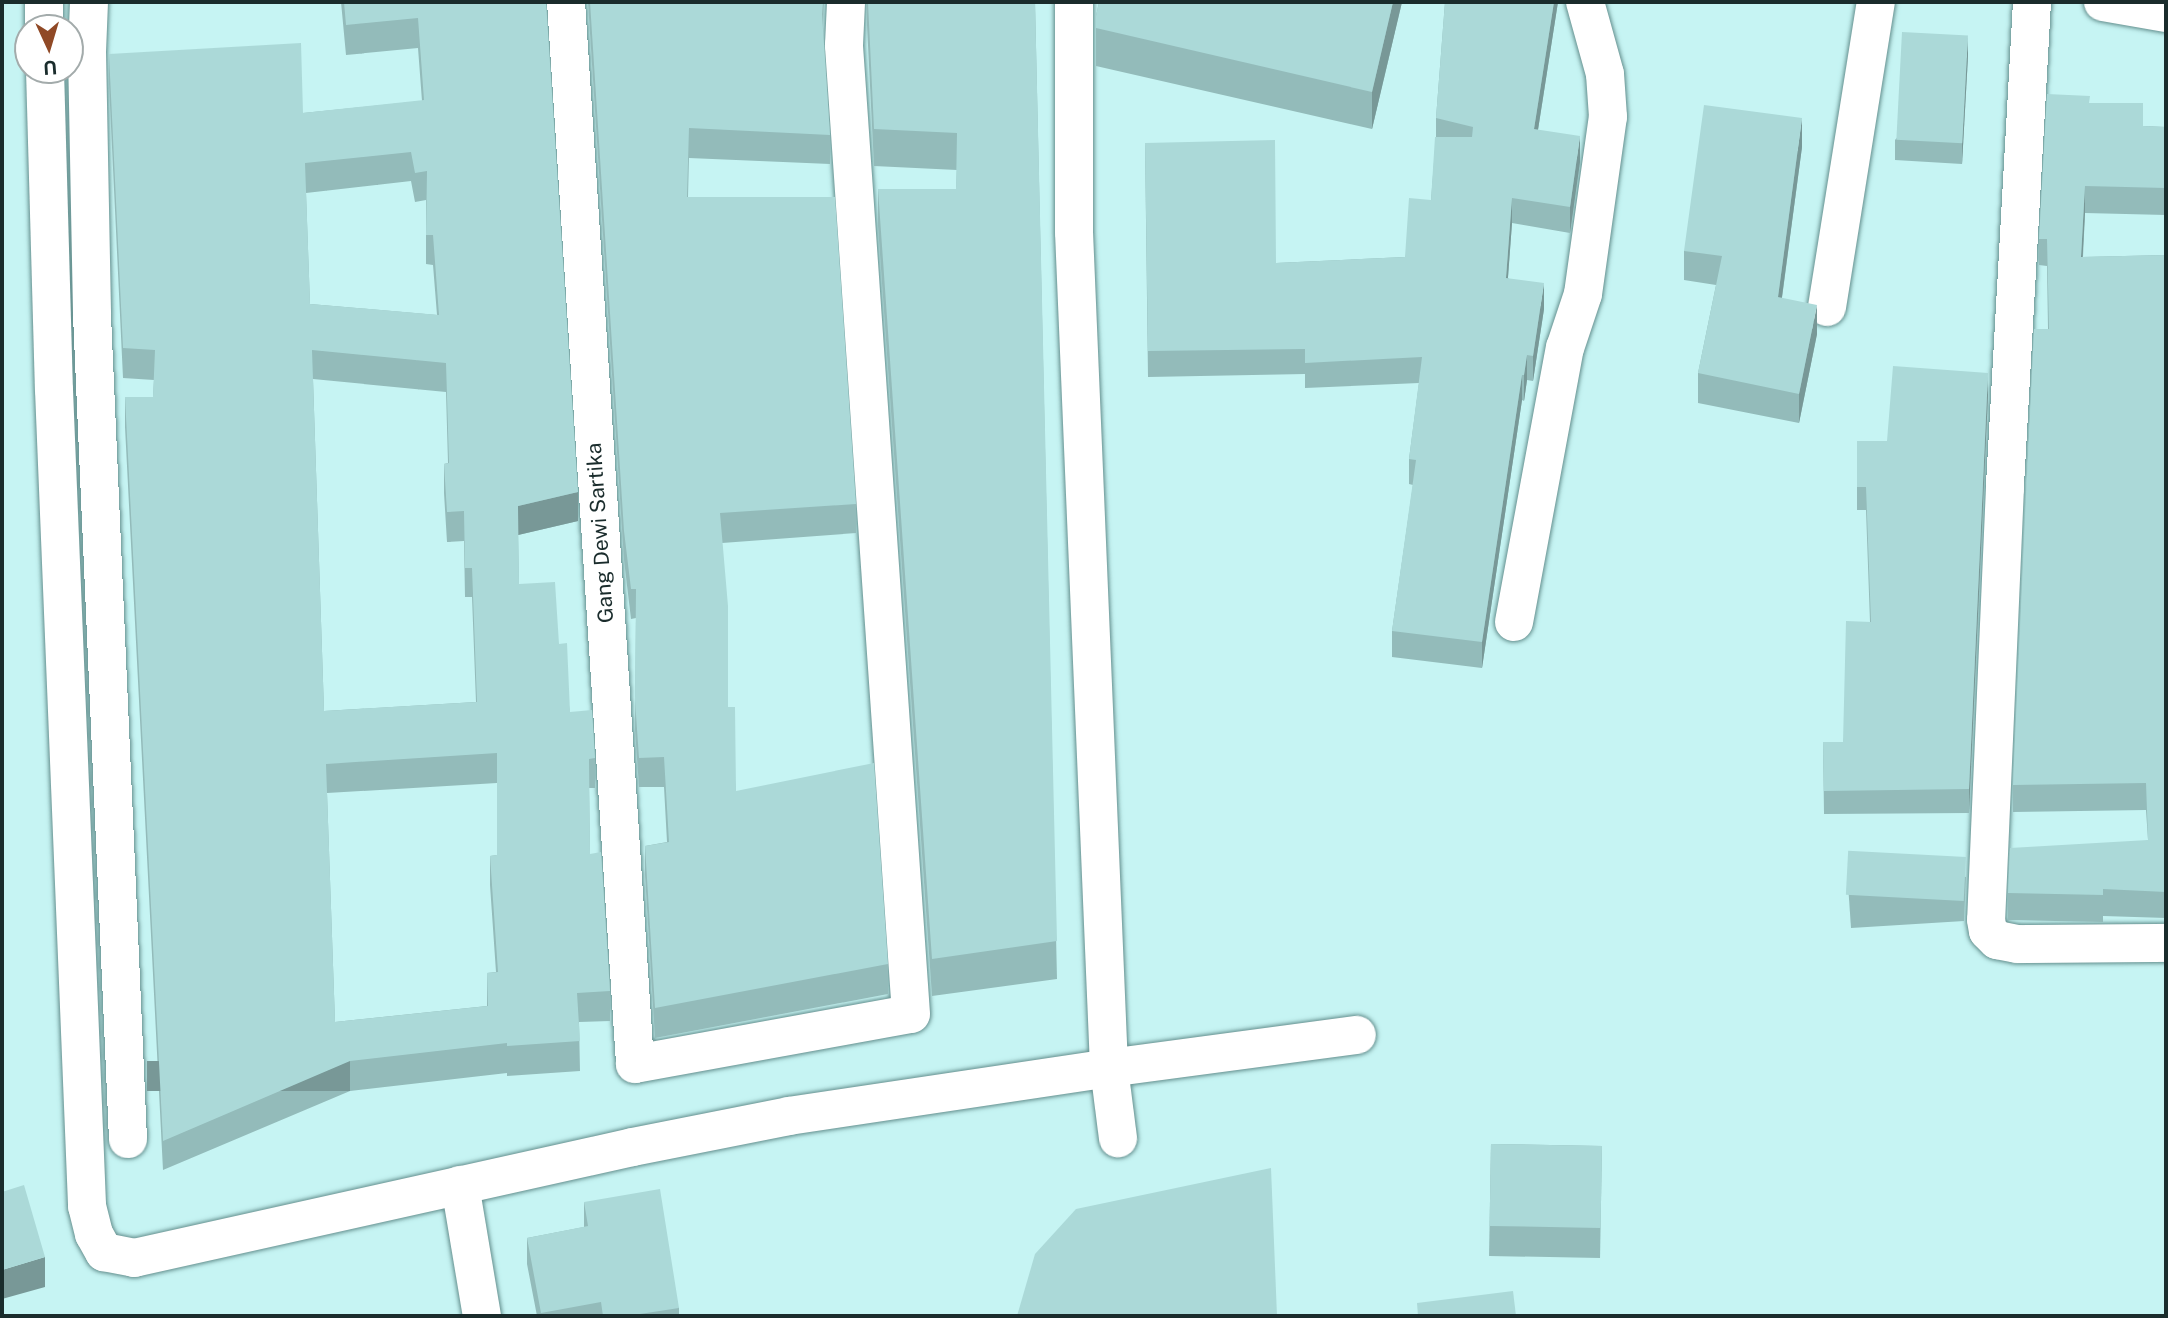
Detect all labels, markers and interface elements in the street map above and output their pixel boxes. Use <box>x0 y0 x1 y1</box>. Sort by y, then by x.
north arrow <box>14 14 84 84</box>
text: U <box>43 56 58 79</box>
street label: Gang Dewi Sartika <box>581 442 619 624</box>

